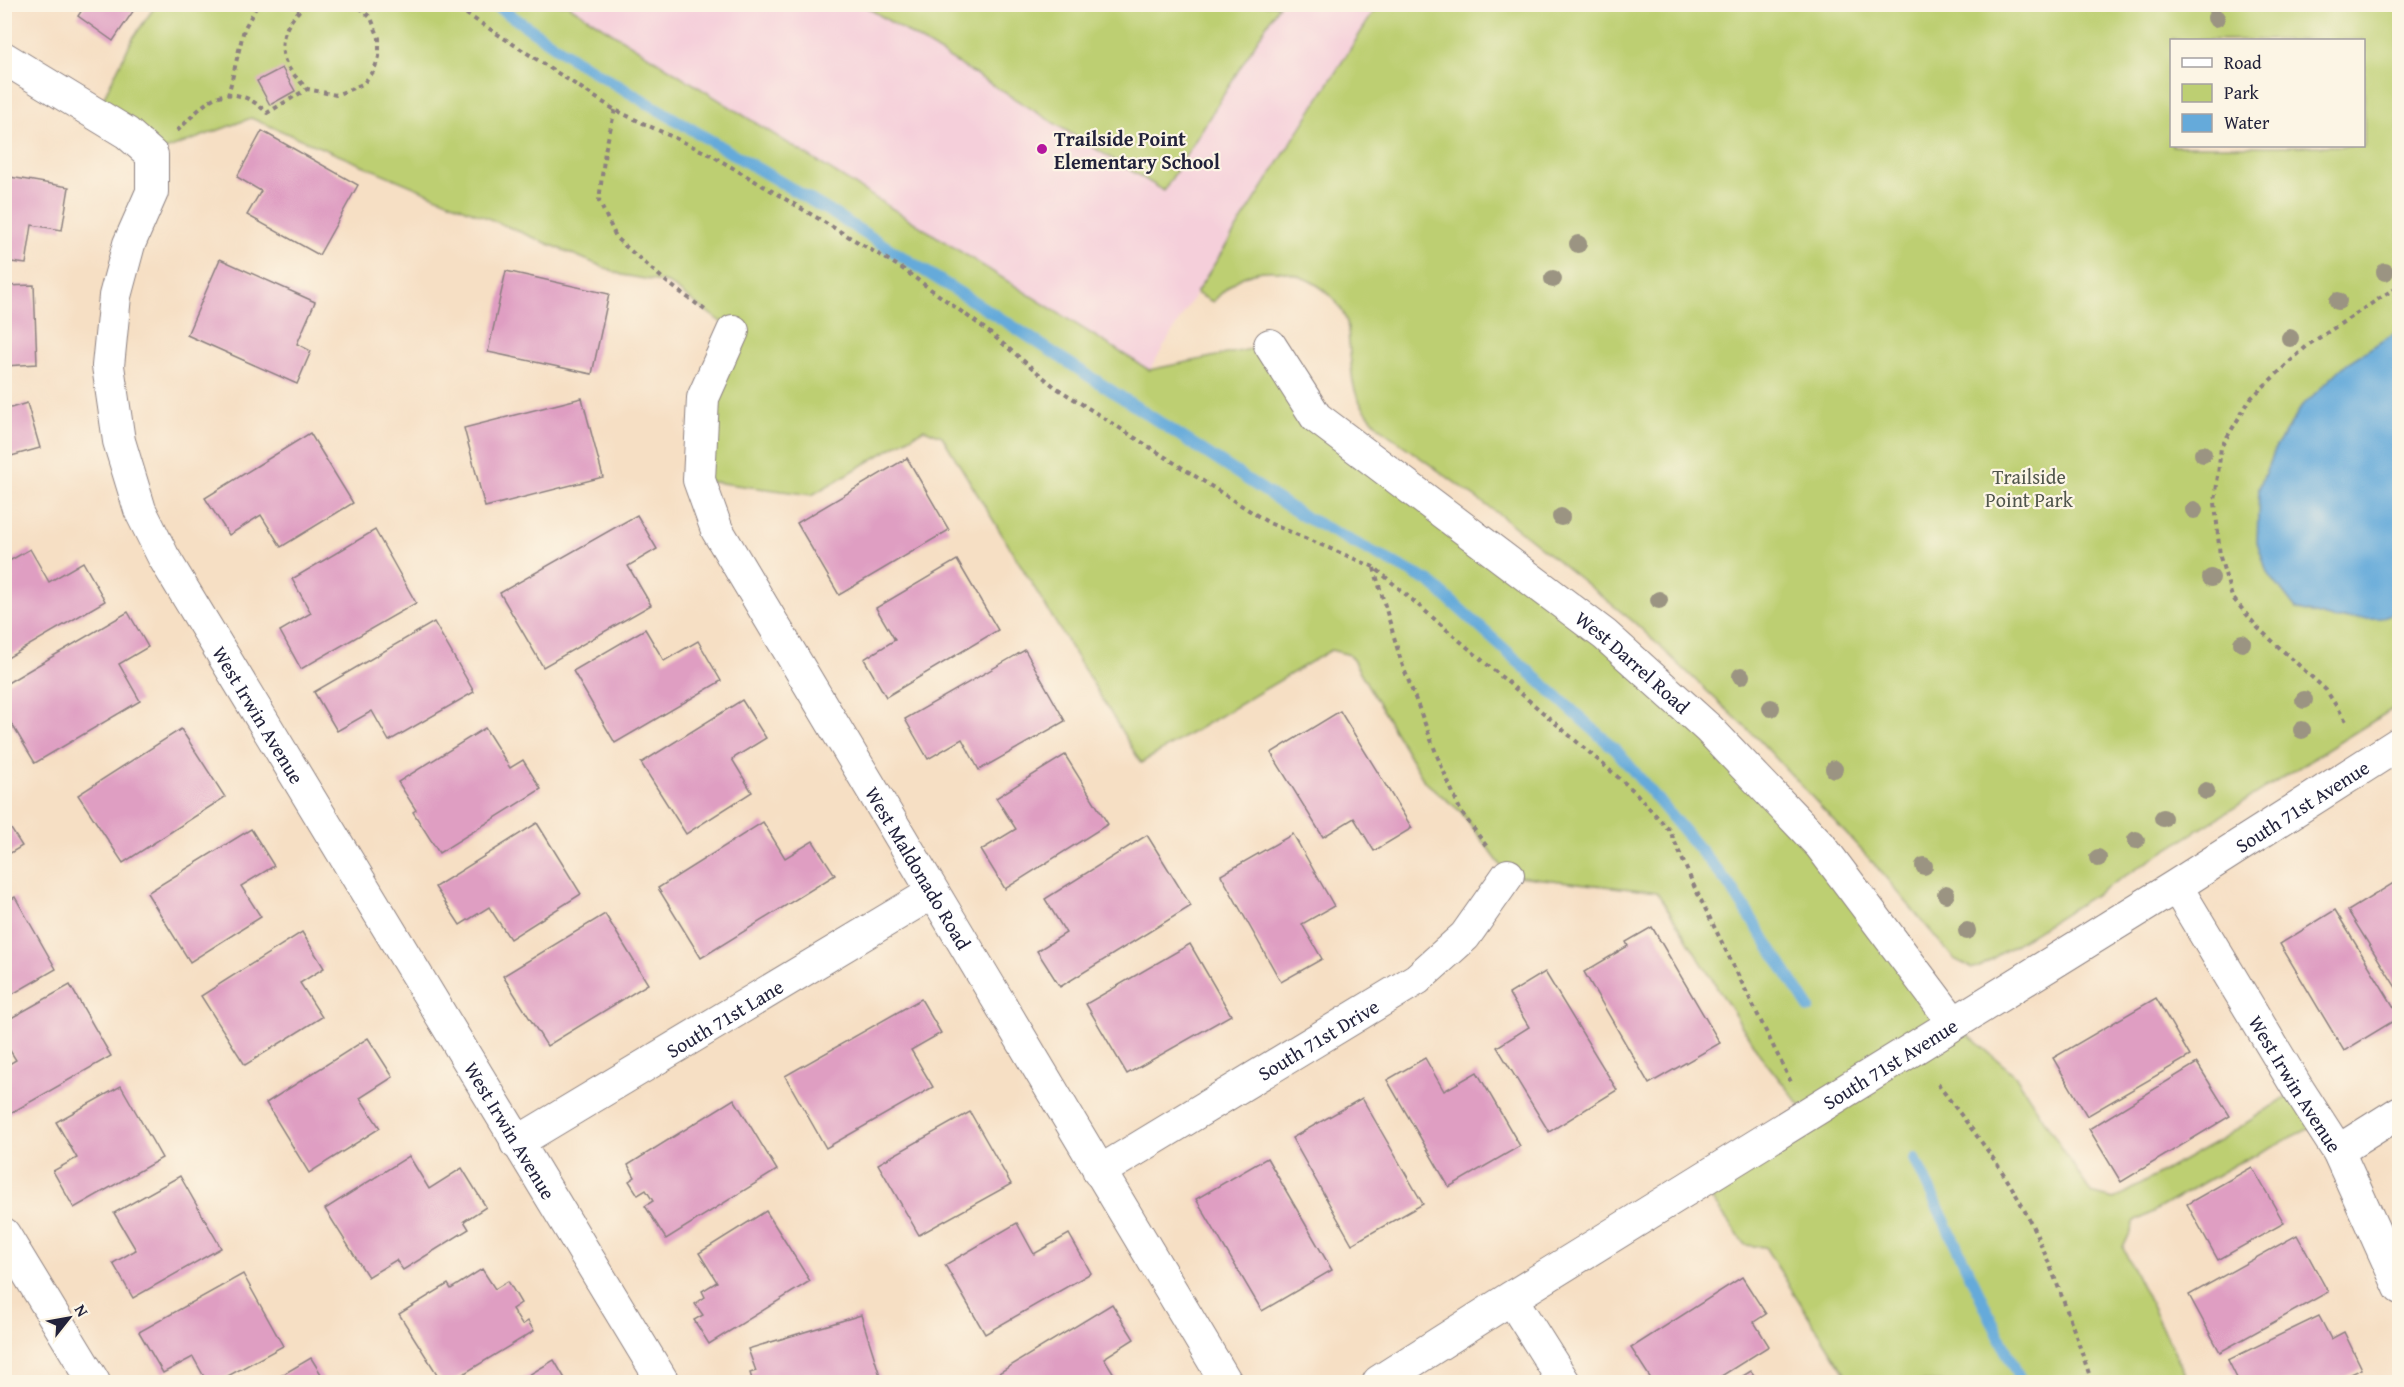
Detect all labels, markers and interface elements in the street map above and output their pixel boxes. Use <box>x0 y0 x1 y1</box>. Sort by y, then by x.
legend <box>2170 39 2365 147</box>
text: Road <box>2224 49 2262 76</box>
text: Park <box>2224 79 2260 106</box>
text: Water <box>2224 109 2270 136</box>
place label: Trailside Point Elementary School <box>1054 124 1220 176</box>
marker: Trailside Point Elementary School <box>1035 142 1049 156</box>
park label: Trailside Point Park <box>1985 462 2074 514</box>
street label: West Darrel Road <box>1570 603 1697 720</box>
street label: West Irwin Avenue <box>206 640 312 789</box>
street label: South 71st Avenue <box>2229 752 2374 859</box>
street label: West Maldonado Road <box>859 781 979 955</box>
street label: South 71st Lane <box>660 971 788 1064</box>
street label: South 71st Drive <box>1252 991 1384 1087</box>
street label: West Irwin Avenue <box>2242 1009 2349 1158</box>
street label: South 71st Avenue <box>1817 1011 1963 1116</box>
street label: West Irwin Avenue <box>458 1056 563 1205</box>
north arrow <box>39 1288 99 1348</box>
text: N <box>69 1300 95 1321</box>

